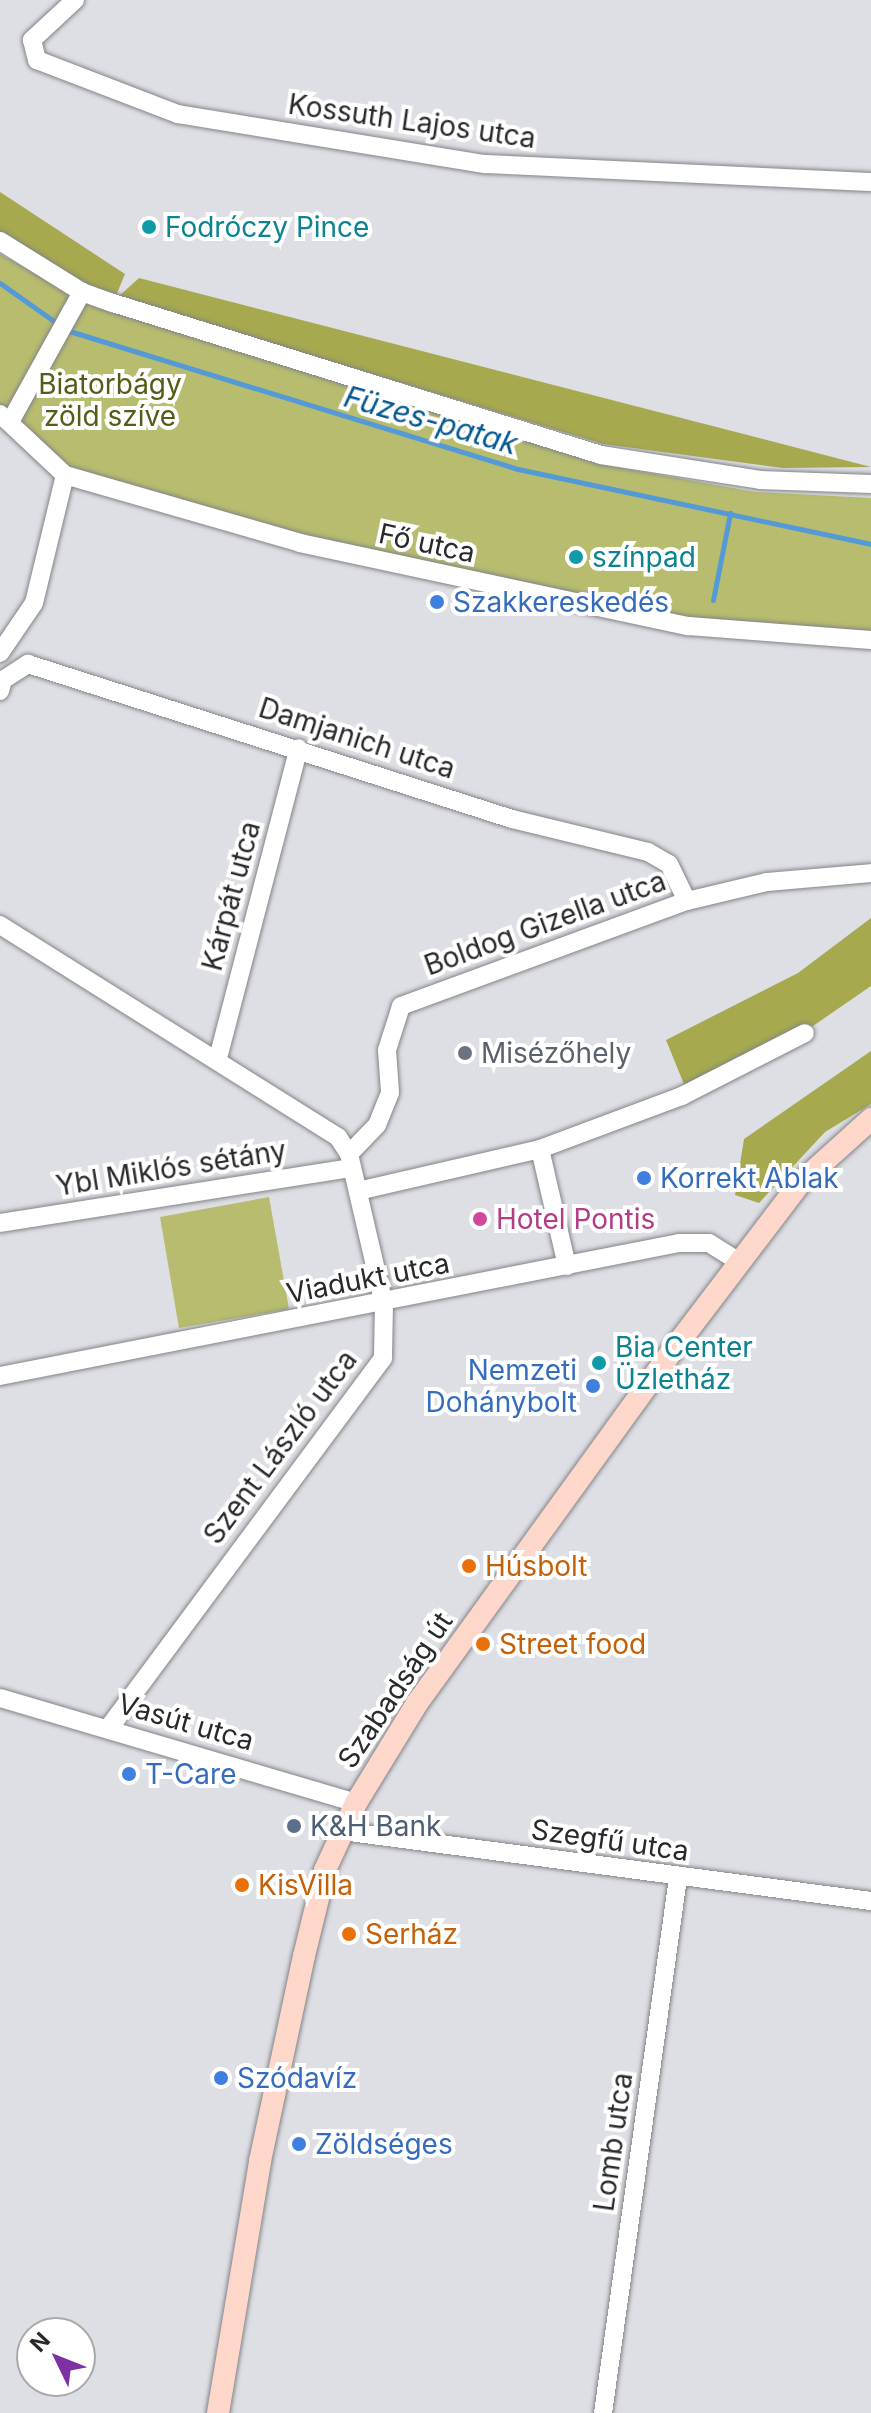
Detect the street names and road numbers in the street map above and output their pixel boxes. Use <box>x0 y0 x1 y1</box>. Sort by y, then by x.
street label: Kossuth Lajos utca <box>286 87 538 155</box>
street label: Fő utca <box>376 516 478 570</box>
street label: Damjanich utca <box>255 690 459 786</box>
street label: Kárpát utca <box>195 818 267 974</box>
street label: Boldog Gizella utca <box>420 864 670 982</box>
street label: Ybl Miklós sétány <box>54 1133 288 1203</box>
street label: Viadukt utca <box>284 1246 452 1310</box>
street label: Szent László utca <box>196 1344 364 1550</box>
street label: Szabadság út <box>331 1606 459 1774</box>
street label: Vasút utca <box>114 1687 258 1757</box>
street label: Szegfű utca <box>529 1812 691 1868</box>
street label: Lomb utca <box>587 2071 639 2213</box>

